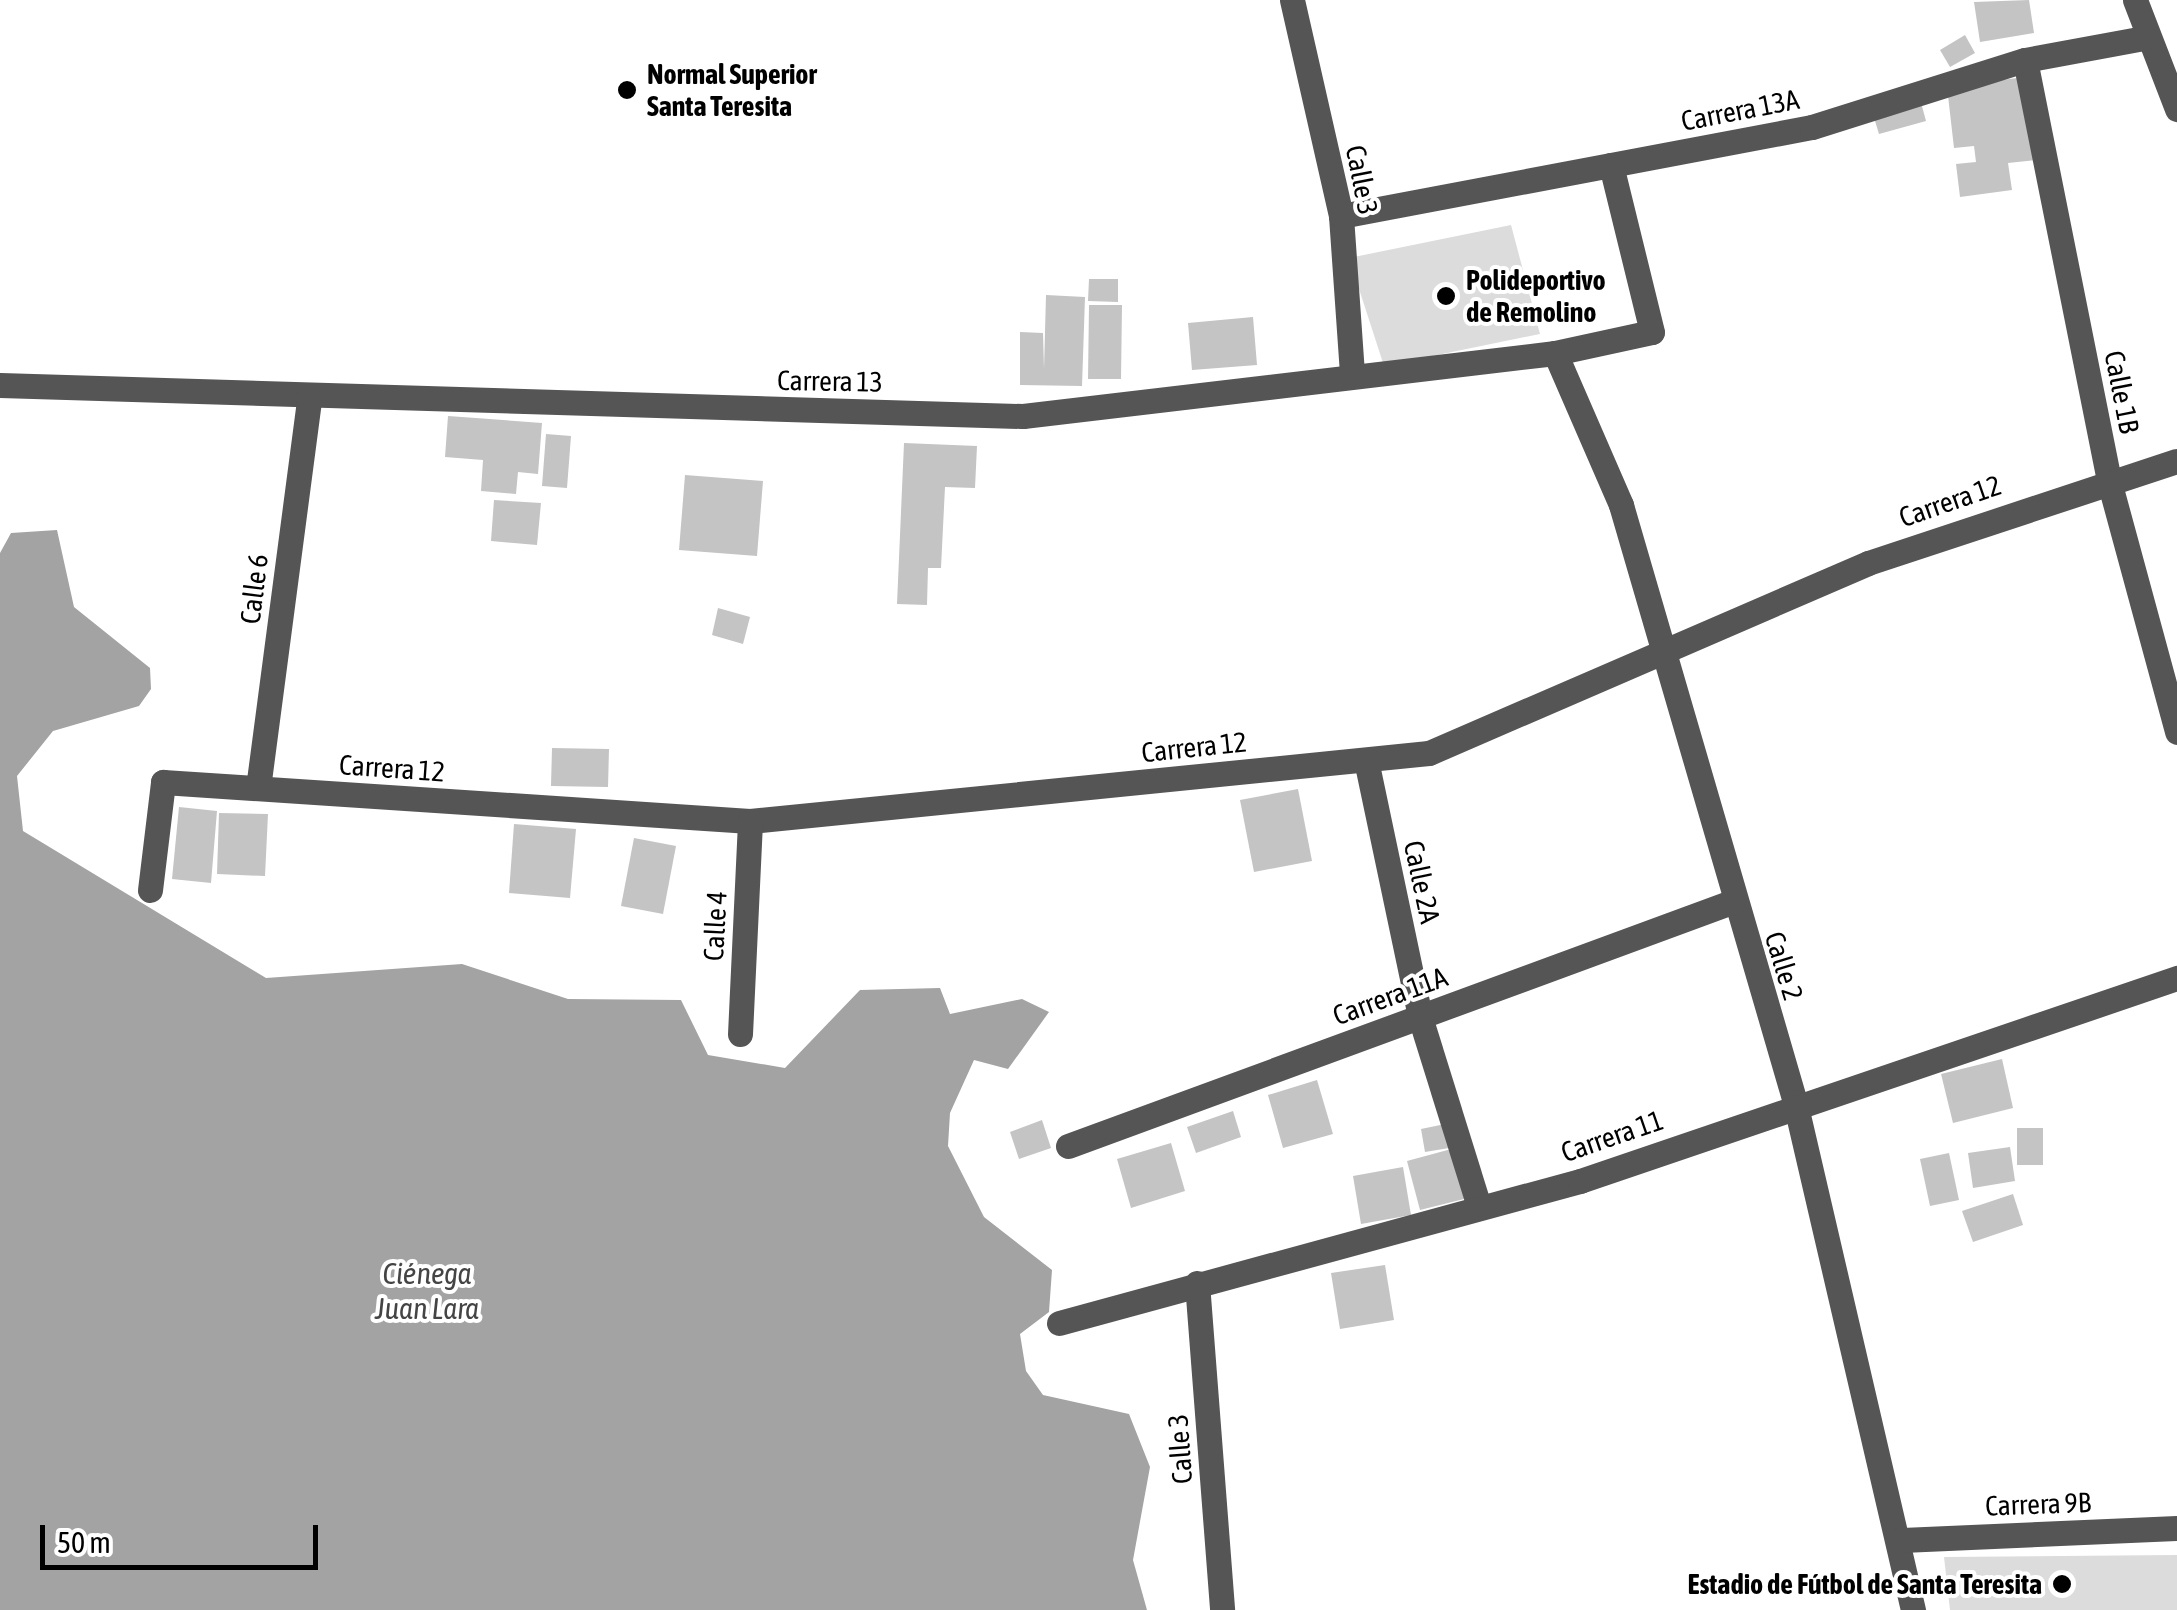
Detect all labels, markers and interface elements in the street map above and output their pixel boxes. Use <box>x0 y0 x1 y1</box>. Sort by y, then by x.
place label: Normal Superior Santa Teresita <box>647 57 817 123</box>
marker: Normal Superior Santa Teresita <box>616 79 638 101</box>
street label: Carrera 13A <box>1678 82 1802 138</box>
street label: Calle 3 <box>1339 142 1385 218</box>
place label: Polideportivo de Remolino <box>1466 263 1606 329</box>
marker: Polideportivo de Remolino <box>1435 285 1457 307</box>
street label: Calle 1B <box>2098 348 2146 436</box>
street label: Carrera 13 <box>777 363 883 399</box>
street label: Carrera 12 <box>1895 468 2005 534</box>
street label: Calle 6 <box>233 552 275 626</box>
street label: Carrera 12 <box>1140 725 1248 769</box>
street label: Carrera 12 <box>338 748 446 788</box>
street label: Calle 2A <box>1397 838 1447 926</box>
street label: Calle 4 <box>696 890 734 962</box>
street label: Calle 2 <box>1758 928 1810 1004</box>
street label: Carrera 11A <box>1328 960 1452 1032</box>
street label: Carrera 11 <box>1557 1103 1667 1169</box>
water label: Ciénega Juan Lara <box>375 1255 479 1326</box>
street label: Calle 3 <box>1161 1413 1199 1485</box>
street label: Carrera 9B <box>1985 1485 2091 1523</box>
scale bar <box>45 1505 322 1567</box>
text: 50 m <box>57 1525 111 1559</box>
place label: Estadio de Fútbol de Santa Teresita <box>1687 1567 2042 1601</box>
marker: Estadio de Fútbol de Santa Teresita <box>2051 1573 2073 1595</box>

